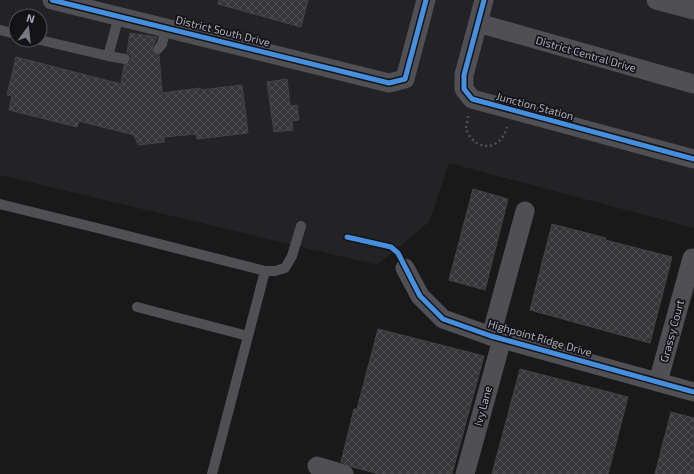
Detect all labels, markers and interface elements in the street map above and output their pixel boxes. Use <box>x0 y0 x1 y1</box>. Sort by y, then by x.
north arrow <box>8 8 48 48</box>
text: N <box>25 11 36 25</box>
street label: District South Drive <box>175 12 272 49</box>
street label: District Central Drive <box>534 33 638 74</box>
street label: Junction Station <box>495 89 575 122</box>
street label: Grassy Court <box>657 298 686 363</box>
street label: Highpoint Ridge Drive <box>487 316 594 359</box>
street label: Ivy Lane <box>471 384 494 427</box>

